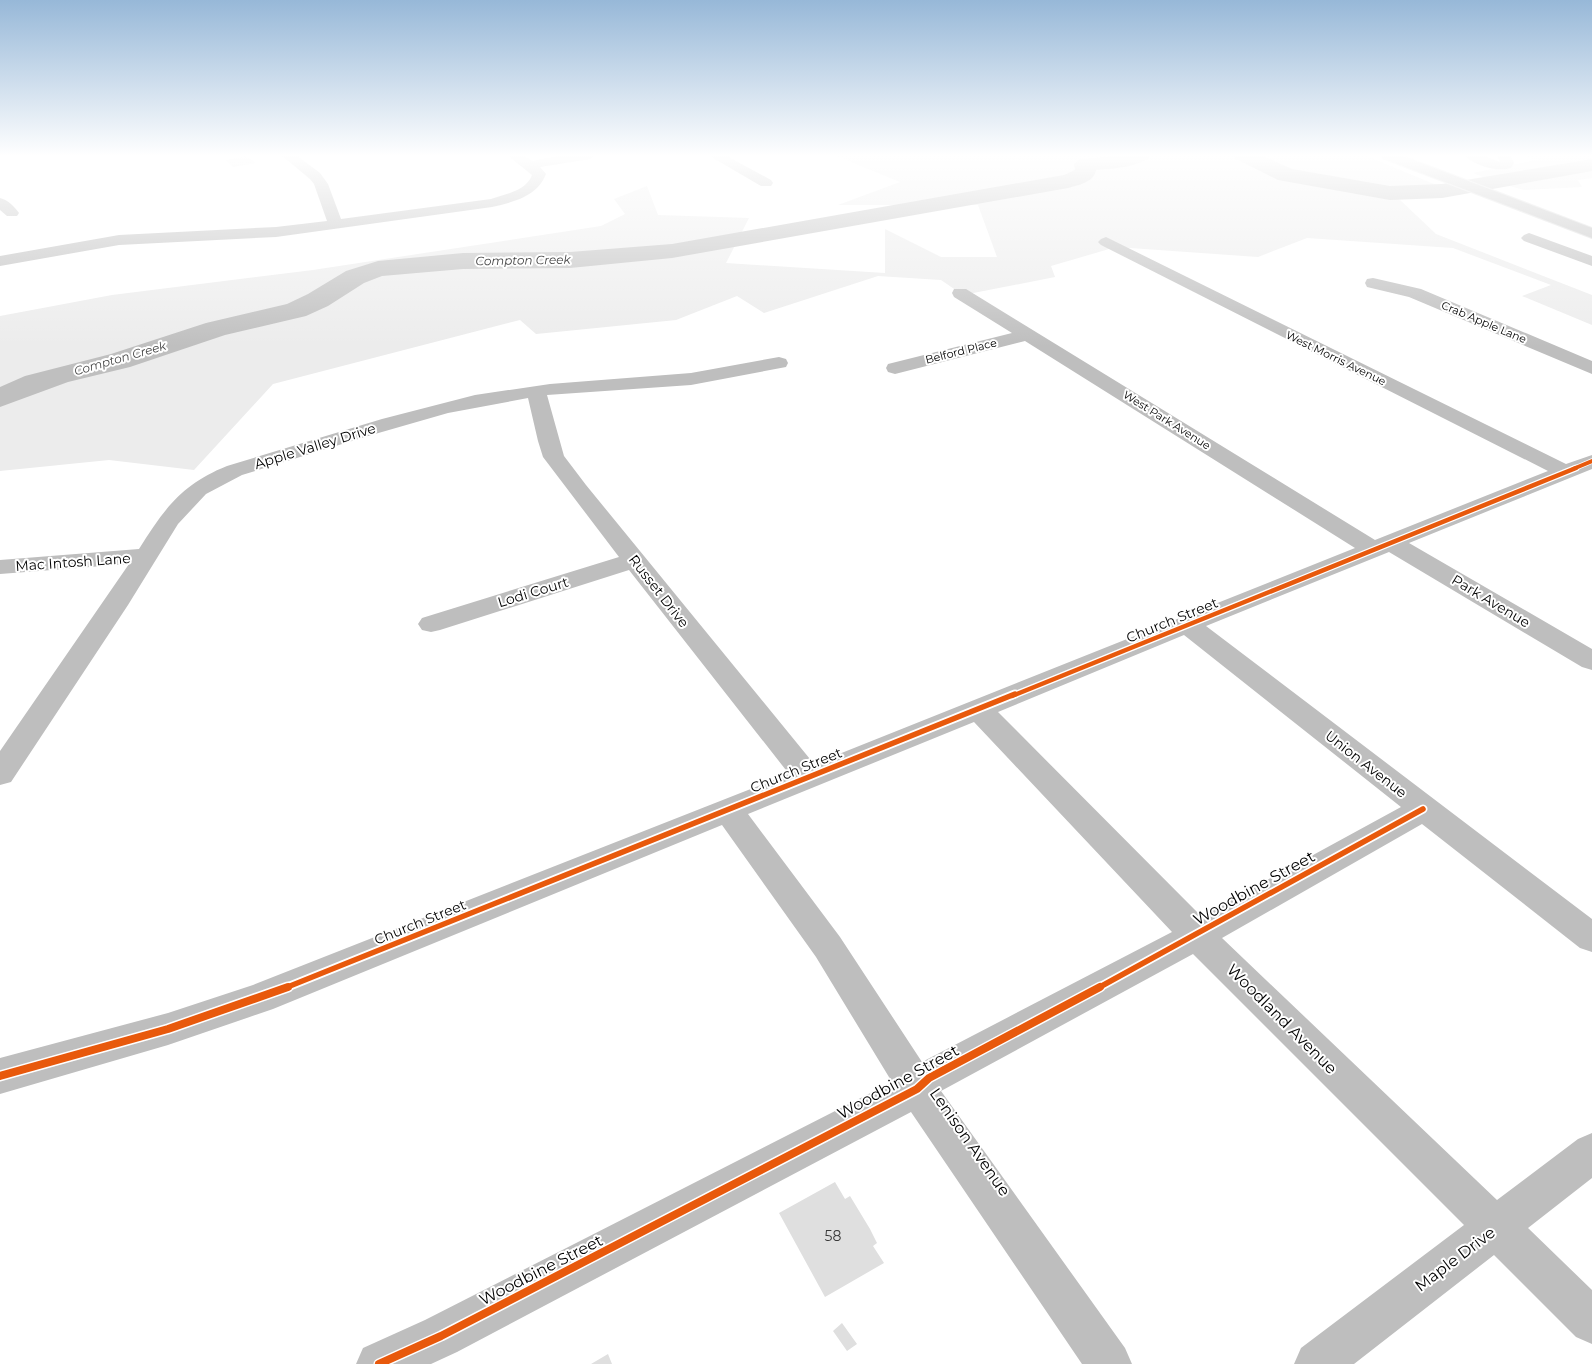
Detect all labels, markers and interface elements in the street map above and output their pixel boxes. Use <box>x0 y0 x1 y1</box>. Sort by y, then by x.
water label: Compton Creek <box>475 252 572 268</box>
street label: Crab Apple Lane <box>1439 298 1529 346</box>
street label: West Morris Avenue <box>1284 328 1389 389</box>
street label: Belford Place <box>924 335 999 367</box>
water label: Compton Creek <box>72 337 169 378</box>
street label: West Park Avenue <box>1121 387 1214 453</box>
street label: Apple Valley Drive <box>252 419 378 473</box>
street label: Mac Intosh Lane <box>15 549 131 575</box>
street label: Russet Drive <box>625 551 693 631</box>
street label: Park Avenue <box>1448 570 1534 632</box>
street label: Lodi Court <box>495 573 571 611</box>
street label: Church Street <box>1123 593 1221 647</box>
street label: Union Avenue <box>1321 726 1411 802</box>
street label: Church Street <box>747 743 845 797</box>
street label: Woodbine Street <box>1190 846 1319 929</box>
street label: Church Street <box>371 895 469 949</box>
street label: Woodland Avenue <box>1223 960 1341 1078</box>
street label: Woodbine Street <box>834 1040 963 1123</box>
street label: Lenison Avenue <box>926 1084 1014 1200</box>
street label: Maple Drive <box>1411 1223 1499 1295</box>
house number: 58 <box>825 1227 841 1245</box>
street label: Woodbine Street <box>476 1230 606 1309</box>

